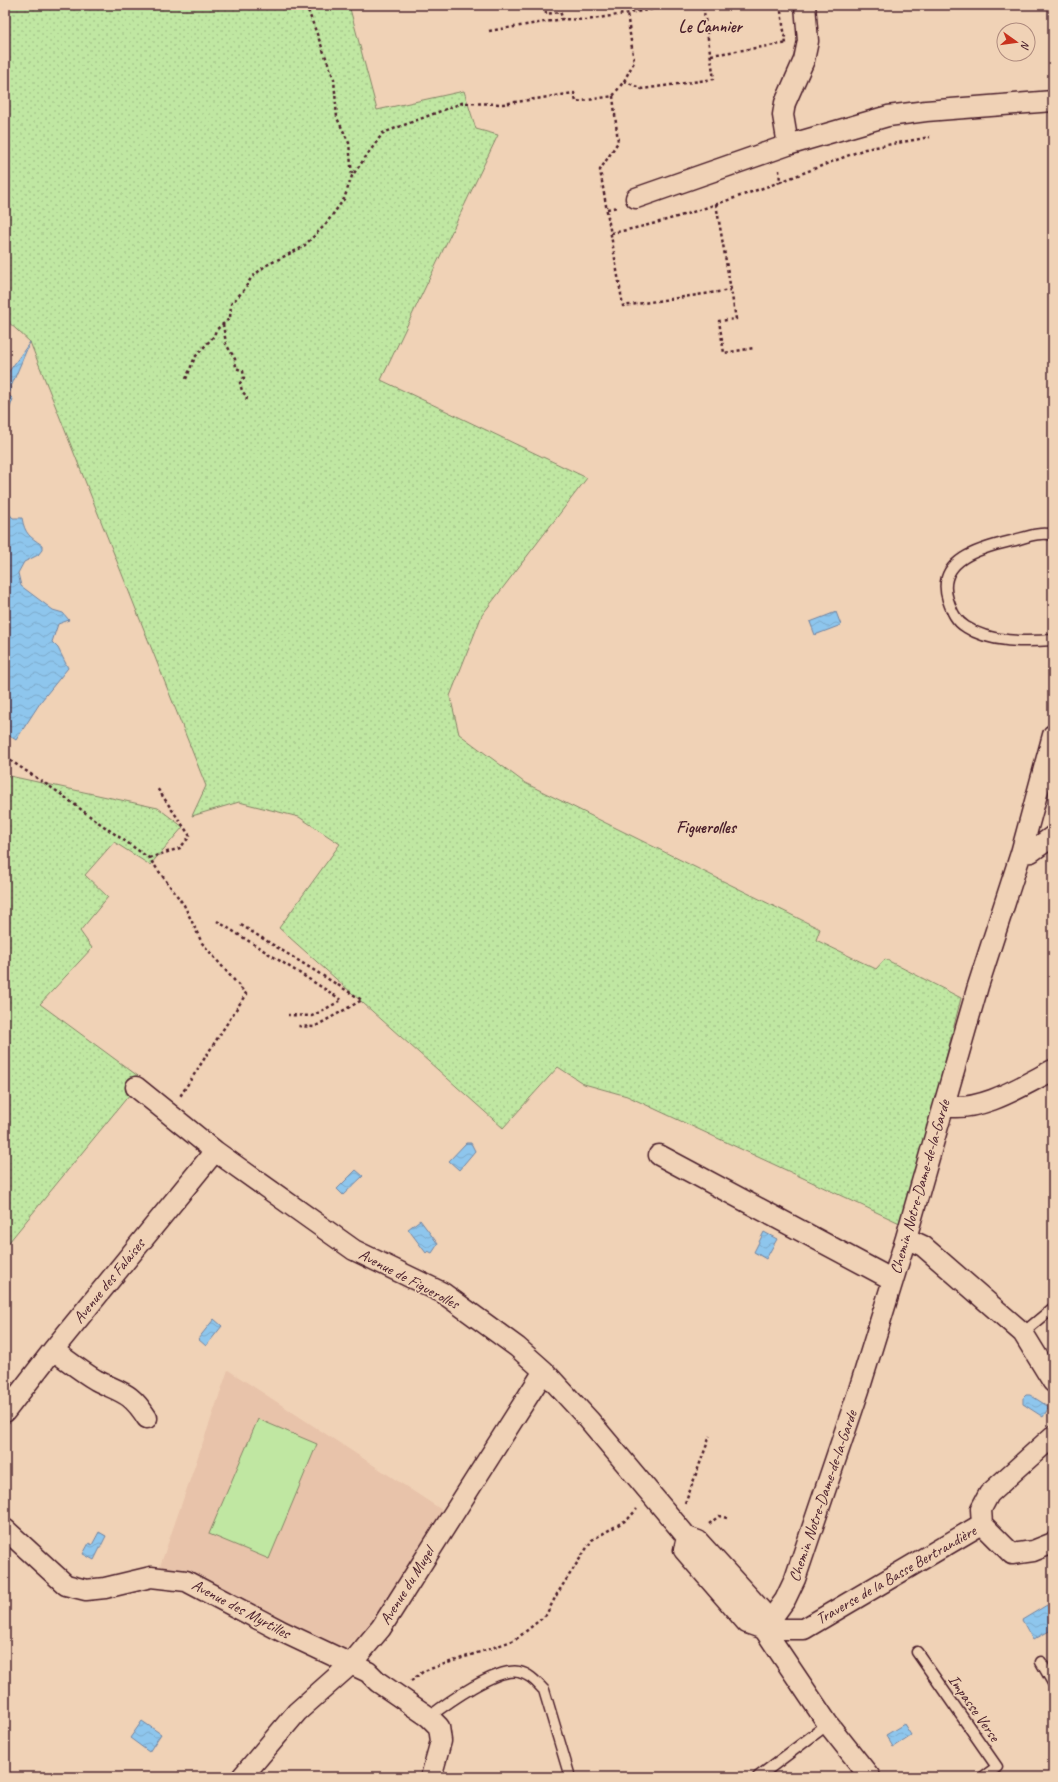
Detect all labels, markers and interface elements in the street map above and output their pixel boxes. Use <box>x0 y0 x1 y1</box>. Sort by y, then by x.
district label: Le Cannier <box>678 16 743 37</box>
north arrow <box>996 22 1036 62</box>
text: N <box>1018 39 1033 52</box>
district label: Figuerolles <box>676 817 738 838</box>
street label: Chemin Notre-Dame-de-la-Garde <box>886 1096 955 1276</box>
street label: Avenue des Falaises <box>69 1233 150 1327</box>
street label: Avenue de Figuerolles <box>356 1244 464 1314</box>
street label: Chemin Notre-Dame-de-la-Garde <box>784 1406 862 1584</box>
street label: Traverse de la Basse Bertrandière <box>812 1520 981 1629</box>
street label: Avenue du Mugel <box>375 1541 440 1629</box>
street label: Avenue des Myrtilles <box>188 1575 295 1644</box>
street label: Impasse Verse <box>944 1671 1005 1747</box>

